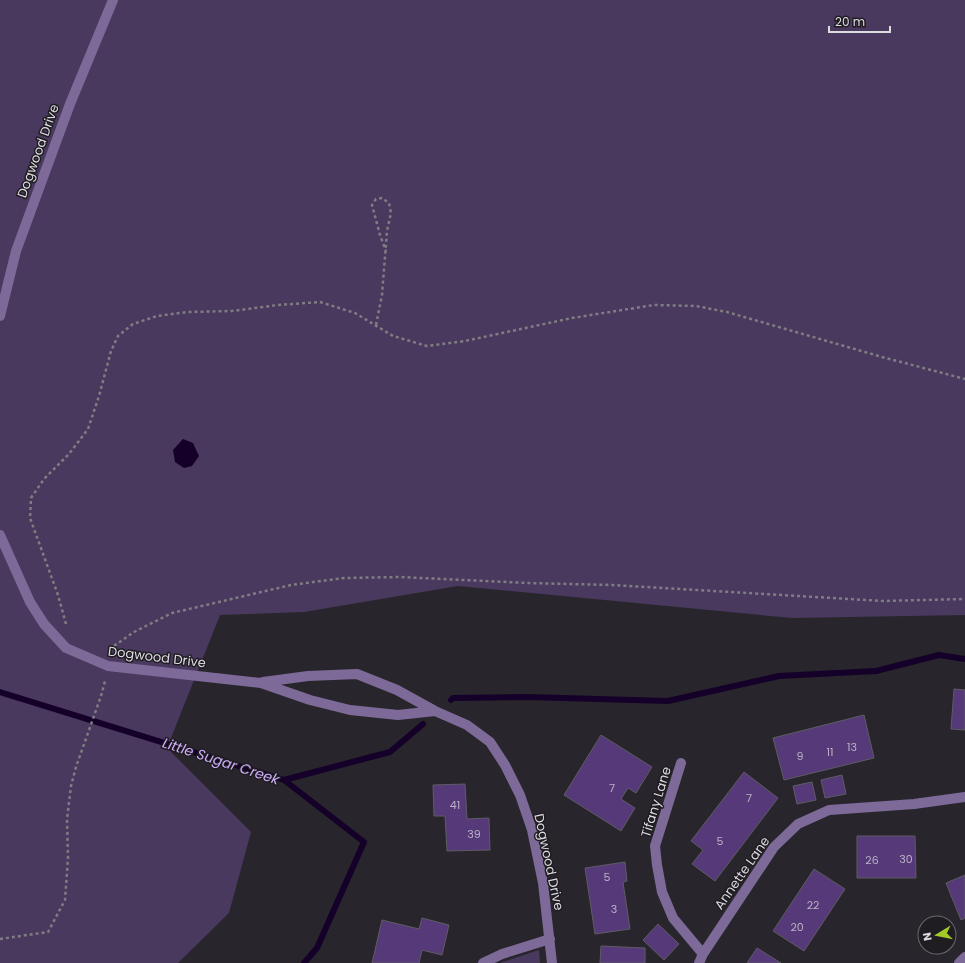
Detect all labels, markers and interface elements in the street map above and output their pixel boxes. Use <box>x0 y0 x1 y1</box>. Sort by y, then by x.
scale bar <box>829 8 890 34</box>
text: 20 m <box>835 13 865 30</box>
street label: Dogwood Drive <box>12 101 64 201</box>
street label: Dogwood Drive <box>107 642 207 672</box>
water label: Little Sugar Creek <box>160 733 283 790</box>
house number: 13 <box>847 739 857 755</box>
house number: 11 <box>826 744 834 760</box>
house number: 9 <box>797 748 804 764</box>
street label: Tifany Lane <box>636 764 676 840</box>
house number: 7 <box>609 780 615 796</box>
house number: 7 <box>746 790 752 806</box>
house number: 41 <box>450 797 460 813</box>
street label: Dogwood Drive <box>529 812 569 912</box>
house number: 39 <box>467 826 481 842</box>
street label: Annette Lane <box>710 833 774 913</box>
house number: 5 <box>717 833 724 849</box>
house number: 30 <box>899 851 913 867</box>
house number: 26 <box>865 852 879 868</box>
house number: 5 <box>604 869 611 885</box>
house number: 22 <box>807 897 819 913</box>
house number: 3 <box>611 901 617 917</box>
north arrow <box>917 915 957 955</box>
house number: 20 <box>790 919 804 935</box>
text: N <box>919 931 936 942</box>

